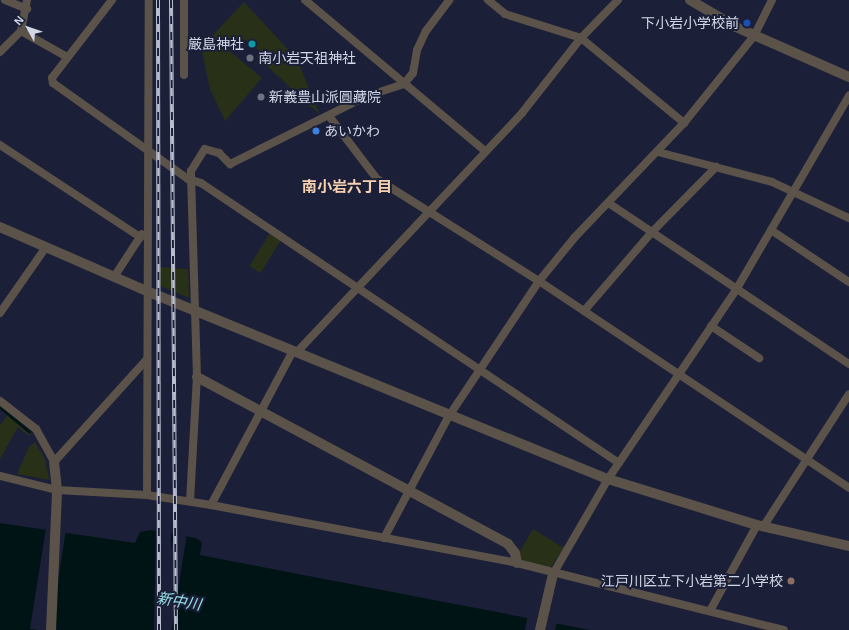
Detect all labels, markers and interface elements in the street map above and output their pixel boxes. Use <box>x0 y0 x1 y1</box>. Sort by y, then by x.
north arrow <box>8 8 48 48</box>
text: N <box>12 13 26 27</box>
place label: 下小岩小学校前 <box>641 15 739 31</box>
marker: 下小岩小学校前 <box>742 18 752 28</box>
place label: 厳島神社 <box>188 36 244 52</box>
marker: 厳島神社 <box>247 39 257 49</box>
place label: 南小岩天祖神社 <box>258 50 356 66</box>
marker: 南小岩天祖神社 <box>245 53 255 63</box>
place label: 新義豊山派圓藏院 <box>269 89 381 105</box>
marker: 新義豊山派圓藏院 <box>256 92 266 102</box>
place label: あいかわ <box>324 123 380 139</box>
marker: あいかわ <box>311 126 321 136</box>
district label: 南小岩六丁目 <box>302 178 392 196</box>
place label: 江戸川区立下小岩第二小学校 <box>601 573 783 589</box>
marker: 江戸川区立下小岩第二小学校 <box>786 576 796 586</box>
water label: 新中川 <box>155 589 203 613</box>

